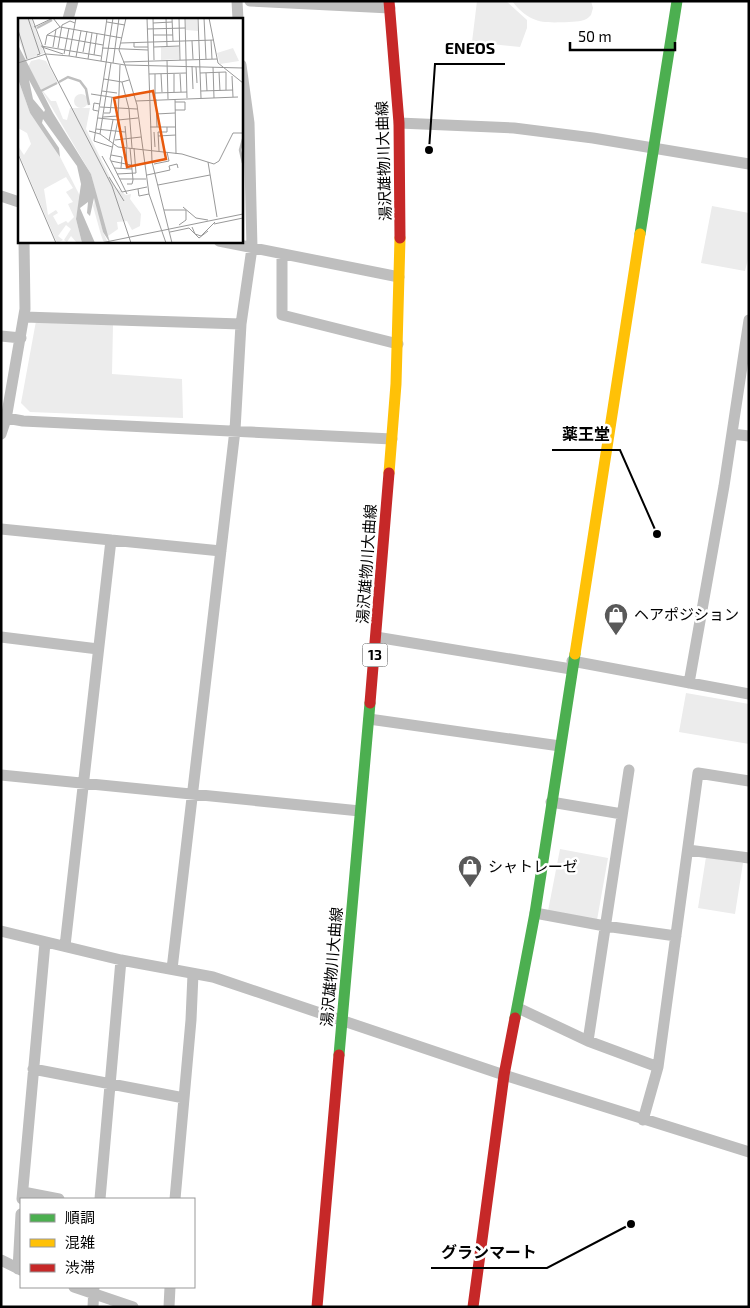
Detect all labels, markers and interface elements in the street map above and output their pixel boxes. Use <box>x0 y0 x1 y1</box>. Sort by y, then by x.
inset map <box>18 18 242 242</box>
scale bar <box>570 20 675 52</box>
text: 50 m <box>578 27 612 45</box>
callout: ENEOS <box>435 33 505 64</box>
text: ENEOS <box>445 38 495 57</box>
street label: 湯沢雄物川大曲線 <box>372 101 394 221</box>
callout: 薬王堂 <box>552 419 620 450</box>
text: 薬王堂 <box>562 424 610 443</box>
street label: 湯沢雄物川大曲線 <box>353 503 379 624</box>
shop icon: ヘアポジション <box>603 602 629 636</box>
place label: ヘアポジション <box>634 605 739 623</box>
road number: 13 <box>362 644 388 666</box>
shop icon: シャトレーゼ <box>457 854 483 888</box>
place label: シャトレーゼ <box>488 857 578 875</box>
street label: 湯沢雄物川大曲線 <box>317 906 345 1027</box>
legend <box>20 1198 195 1288</box>
text: 順調 <box>65 1208 95 1226</box>
text: 混雑 <box>65 1233 95 1251</box>
callout: グランマート <box>431 1237 547 1268</box>
text: グランマート <box>441 1242 537 1261</box>
text: 渋滞 <box>65 1258 95 1276</box>

